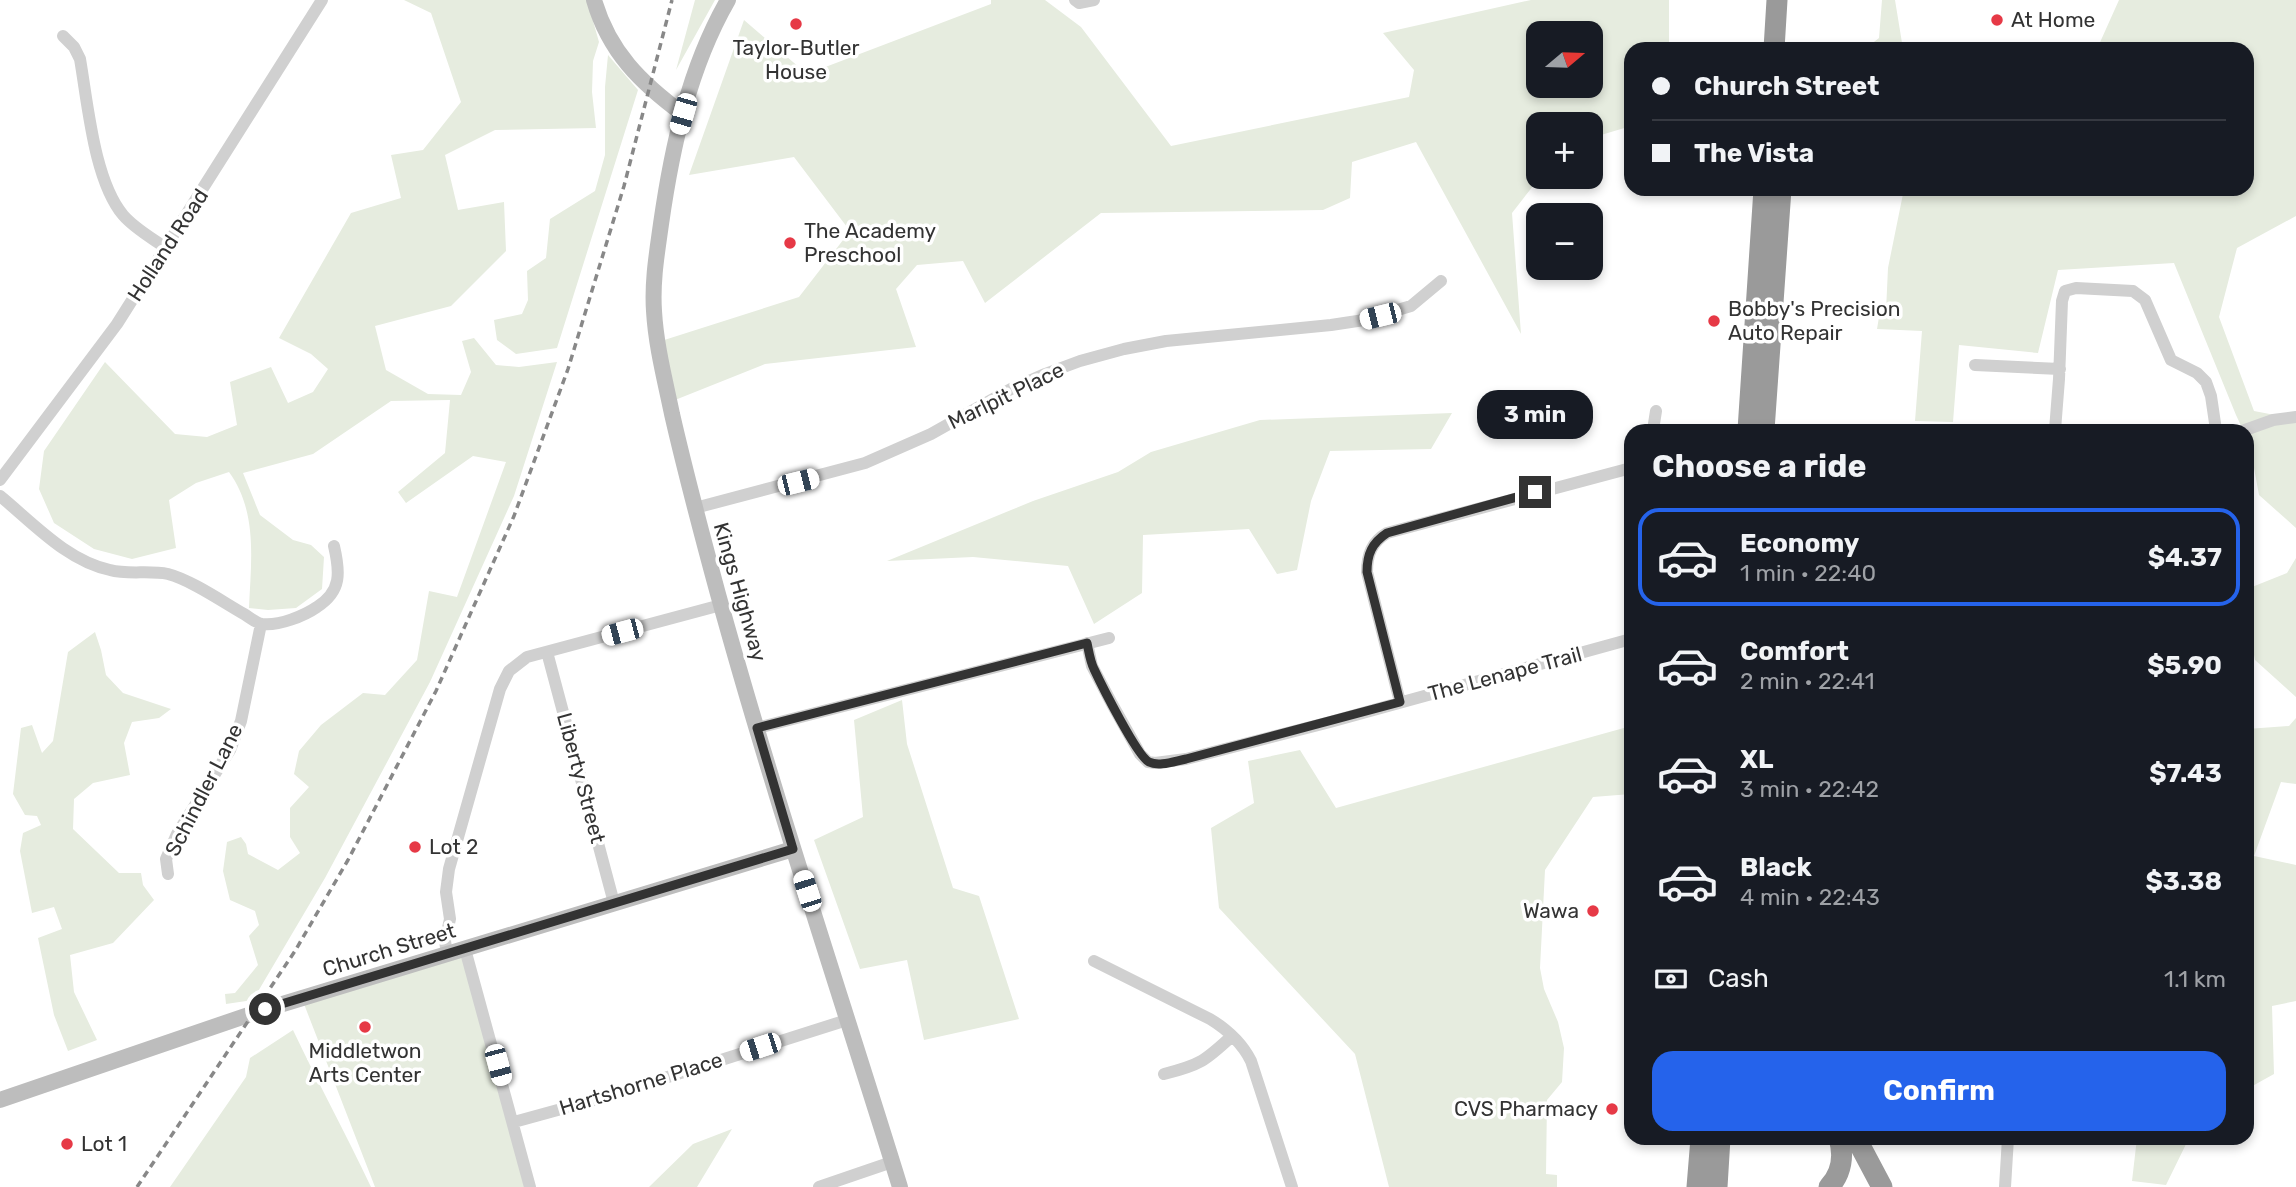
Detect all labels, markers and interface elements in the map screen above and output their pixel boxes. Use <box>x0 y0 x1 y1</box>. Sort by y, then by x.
place label: At Home <box>2011 7 2095 32</box>
marker: At Home <box>1989 12 2005 28</box>
marker: Taylor-Butler House <box>788 16 804 32</box>
north arrow <box>1526 21 1603 98</box>
map controls <box>1526 21 1603 280</box>
place label: Taylor-Butler House <box>732 35 860 84</box>
text: Church Street <box>1694 71 1879 102</box>
car <box>668 91 699 137</box>
button: + <box>1526 112 1603 189</box>
text: The Vista <box>1694 138 1814 169</box>
street label: Holland Road <box>122 184 213 306</box>
button: − <box>1526 203 1603 280</box>
place label: The Academy Preschool <box>804 218 937 267</box>
marker: The Academy Preschool <box>782 235 798 251</box>
place label: Bobby's Precision Auto Repair <box>1728 296 1901 345</box>
car <box>1358 301 1403 331</box>
marker: Bobby's Precision Auto Repair <box>1706 313 1722 329</box>
street label: Marlpit Place <box>944 357 1068 434</box>
callout: 3 min <box>1477 391 1593 440</box>
text: 3 min <box>1504 400 1566 428</box>
text: Choose a ride <box>1652 447 1866 485</box>
car <box>776 467 821 497</box>
route end <box>1519 476 1551 508</box>
street label: Kings Highway <box>709 519 772 665</box>
icon: car <box>1656 526 1719 589</box>
text: Economy <box>1740 528 1859 559</box>
text: $4.37 <box>2148 542 2222 573</box>
text: 1 min · 22:40 <box>1740 559 1876 587</box>
car <box>599 616 646 648</box>
icon: car <box>1656 634 1719 697</box>
text: Comfort <box>1740 636 1849 667</box>
street label: The Lenape Trail <box>1425 641 1584 706</box>
text: $5.90 <box>2147 650 2222 681</box>
text: 2 min · 22:41 <box>1740 667 1875 695</box>
street label: Liberty Street <box>552 710 611 846</box>
street label: Schindler Lane <box>159 719 248 860</box>
icon: car <box>1656 742 1719 805</box>
text: XL <box>1740 744 1773 775</box>
text: $7.43 <box>2149 758 2222 789</box>
text: 3 min · 22:42 <box>1740 775 1879 803</box>
place label: Lot 2 <box>429 834 478 859</box>
marker: Lot 2 <box>407 839 423 855</box>
icon: car <box>1656 850 1719 913</box>
text: Black <box>1740 852 1812 883</box>
text: $3.38 <box>2145 866 2222 897</box>
car <box>791 868 824 914</box>
text: 4 min · 22:43 <box>1740 883 1880 911</box>
place label: Wawa <box>1523 898 1579 923</box>
marker: Wawa <box>1585 903 1601 919</box>
street label: Church Street <box>319 917 458 982</box>
icon: cash <box>1652 960 1690 998</box>
text: Cash <box>1708 963 1769 994</box>
text: 1.1 km <box>2164 965 2226 993</box>
route start <box>249 993 281 1025</box>
marker: Middletwon Arts Center <box>357 1019 373 1035</box>
car <box>737 1031 784 1063</box>
place label: Middletwon Arts Center <box>308 1038 422 1087</box>
car <box>483 1042 514 1088</box>
street label: Hartshorne Place <box>556 1047 726 1120</box>
button: Confirm <box>1652 1051 2226 1131</box>
place label: CVS Pharmacy <box>1454 1096 1598 1121</box>
marker: CVS Pharmacy <box>1604 1101 1620 1117</box>
place label: Lot 1 <box>81 1131 127 1156</box>
marker: Lot 1 <box>59 1136 75 1152</box>

